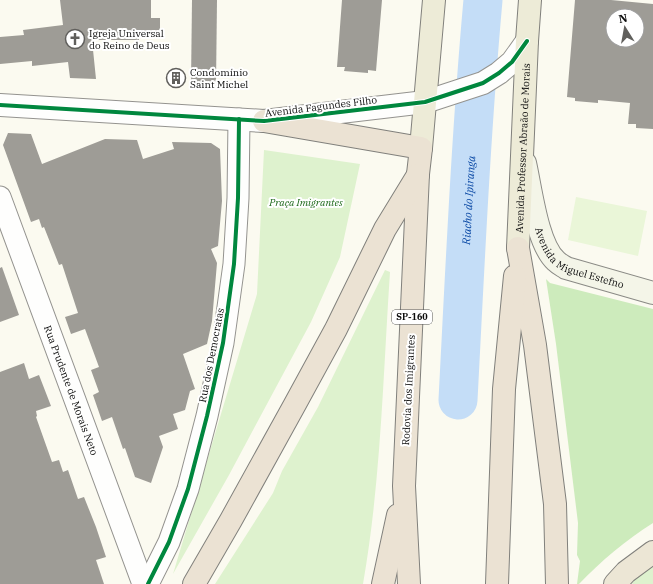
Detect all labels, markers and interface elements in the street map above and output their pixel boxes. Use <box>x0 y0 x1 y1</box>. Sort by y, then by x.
north arrow <box>605 8 645 48</box>
text: N <box>617 10 629 26</box>
place label: Igreja Universal do Reino de Deus <box>89 27 170 52</box>
church icon: Igreja Universal do Reino de Deus <box>64 28 86 50</box>
street label: Avenida Professor Abraão de Morais <box>513 63 533 233</box>
place label: Condomínio Saint Michel <box>190 66 248 91</box>
building icon: Condomínio Saint Michel <box>165 67 187 89</box>
street label: Avenida Fagundes Filho <box>264 93 378 120</box>
water label: Riacho do Ipiranga <box>459 155 478 246</box>
park label: Praça Imigrantes <box>268 196 343 209</box>
street label: Avenida Miguel Estefno <box>532 226 626 291</box>
street label: Rua dos Democratas <box>196 307 227 403</box>
road number: SP-160 <box>392 310 432 324</box>
street label: Rua Prudente de Morais Neto <box>41 324 101 457</box>
street label: Rodovia dos Imigrantes <box>399 334 418 446</box>

